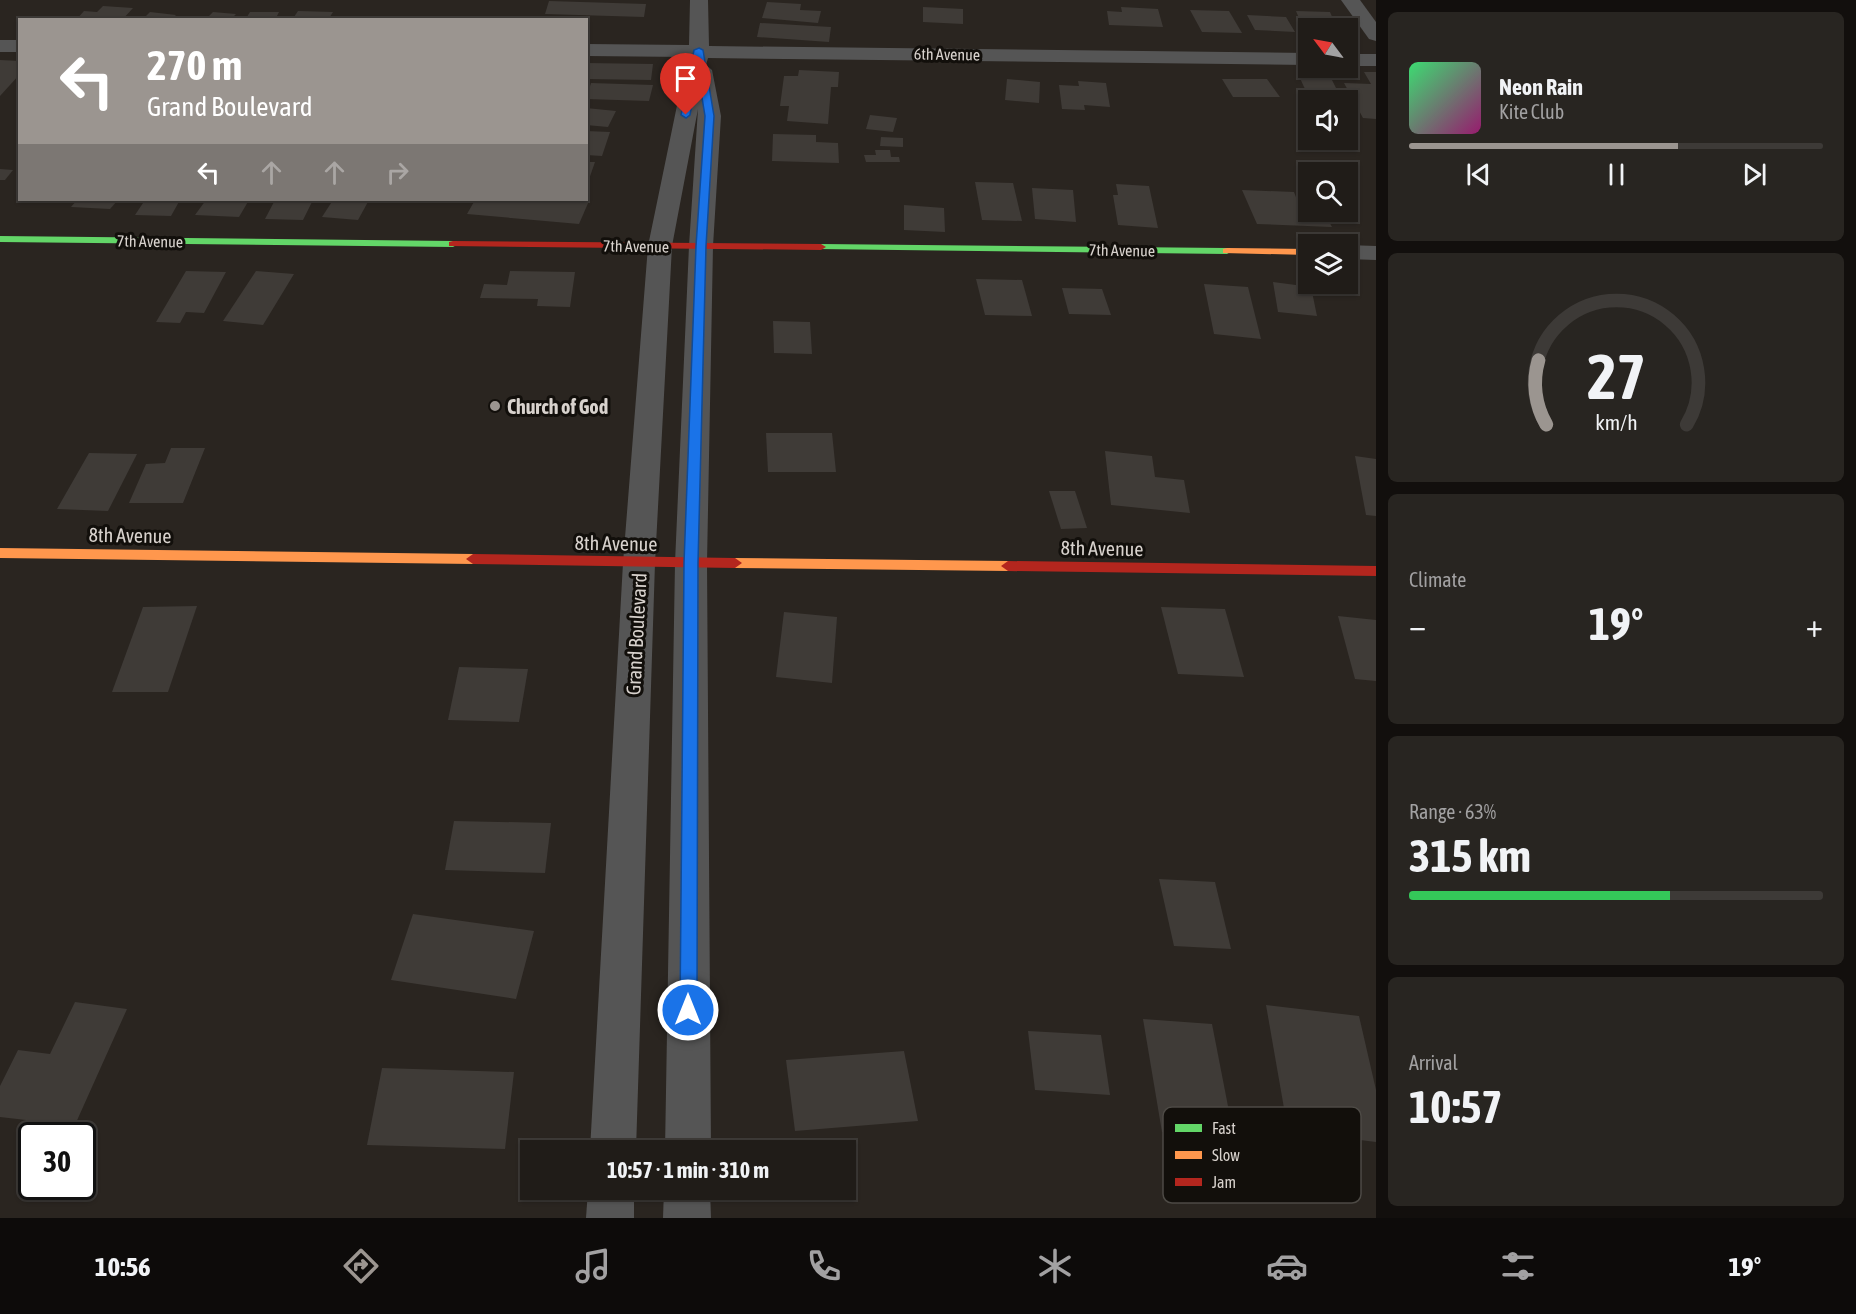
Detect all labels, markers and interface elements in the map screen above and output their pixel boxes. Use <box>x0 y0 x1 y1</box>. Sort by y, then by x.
north arrow <box>1298 18 1358 78</box>
map controls <box>1298 18 1358 294</box>
text: 270 m <box>147 41 242 89</box>
icon: left <box>48 42 126 120</box>
street label: 6th Avenue <box>914 44 980 64</box>
pin <box>660 53 711 115</box>
icon: arrive <box>669 62 702 95</box>
text: Neon Rain <box>1499 74 1583 100</box>
button: sound <box>1298 90 1358 150</box>
text: Grand Boulevard <box>147 91 312 122</box>
text: Kite Club <box>1499 100 1564 123</box>
icon: left <box>192 156 225 189</box>
icon: ahead <box>255 156 288 189</box>
icon: ahead <box>318 156 351 189</box>
icon: right <box>381 156 414 189</box>
icon: previous <box>1462 158 1495 191</box>
icon: pause <box>1600 158 1633 191</box>
icon: next <box>1738 158 1771 191</box>
button: search <box>1298 162 1358 222</box>
street label: 7th Avenue <box>117 231 183 251</box>
button: layers <box>1298 234 1358 294</box>
street label: 7th Avenue <box>603 236 669 256</box>
street label: 7th Avenue <box>1089 240 1155 260</box>
text: 27 <box>1587 341 1645 412</box>
place label: Church of God <box>507 395 608 418</box>
marker: Church of God <box>488 399 502 413</box>
text: km/h <box>1595 410 1637 435</box>
street label: 8th Avenue <box>88 523 172 547</box>
street label: 8th Avenue <box>574 531 658 555</box>
street label: 8th Avenue <box>1060 536 1144 560</box>
text: Climate <box>1409 568 1466 591</box>
street label: Grand Boulevard <box>621 572 651 696</box>
text: 19° <box>1589 598 1643 650</box>
text: − <box>1409 606 1426 644</box>
text: + <box>1806 606 1823 644</box>
text: Range · 63% <box>1409 800 1496 823</box>
text: 315 km <box>1409 830 1531 882</box>
position arrow <box>656 978 720 1042</box>
text: Arrival <box>1409 1051 1458 1074</box>
text: 10:57 <box>1409 1081 1503 1133</box>
legend <box>1163 1107 1361 1203</box>
text: Fast <box>1212 1119 1236 1137</box>
speed limit sign: 30 <box>18 1122 96 1200</box>
text: Slow <box>1212 1146 1240 1164</box>
text: 10:57 · 1 min · 310 m <box>607 1157 769 1183</box>
text: Jam <box>1212 1173 1236 1191</box>
icon: directions <box>340 1245 382 1287</box>
icon: music <box>572 1245 614 1287</box>
icon: phone <box>803 1245 845 1287</box>
icon: climate <box>1034 1245 1076 1287</box>
icon: car <box>1266 1245 1308 1287</box>
icon: filters <box>1497 1245 1539 1287</box>
text: 10:56 <box>95 1251 151 1282</box>
text: 19° <box>1728 1251 1761 1282</box>

